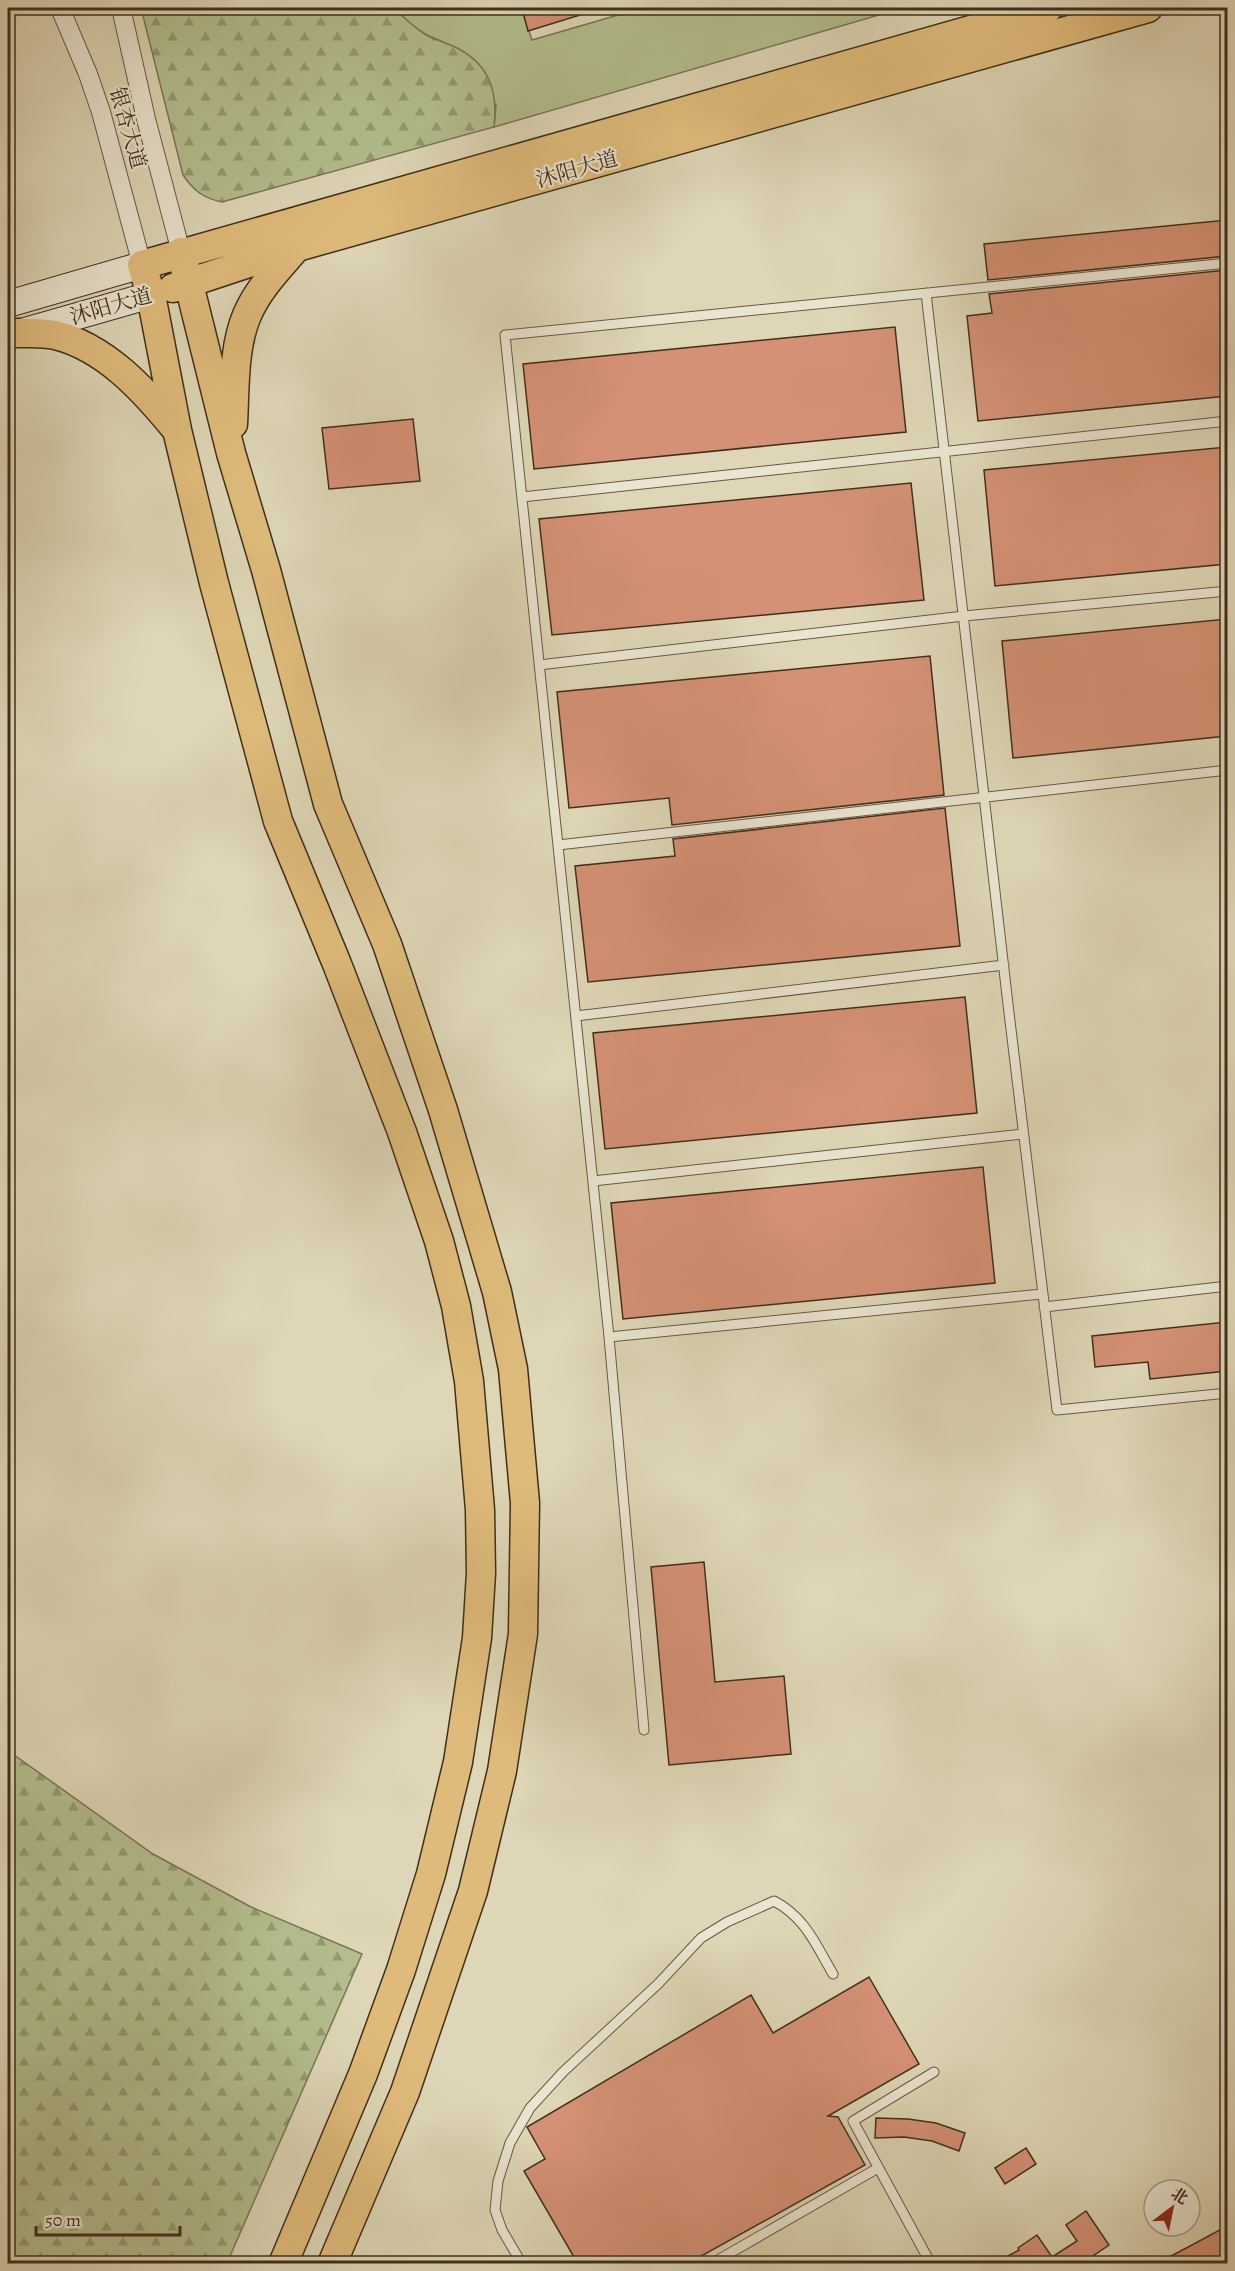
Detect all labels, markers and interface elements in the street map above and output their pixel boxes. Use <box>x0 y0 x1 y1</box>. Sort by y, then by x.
street label: 银杏大道 <box>103 84 153 172</box>
street label: 沐阳大道 <box>533 144 621 194</box>
street label: 沐阳大道 <box>67 281 155 331</box>
north arrow <box>1142 2178 1202 2238</box>
text: 北 <box>1167 2183 1192 2210</box>
scale bar <box>36 2199 180 2237</box>
text: 50 m <box>45 2208 81 2232</box>

